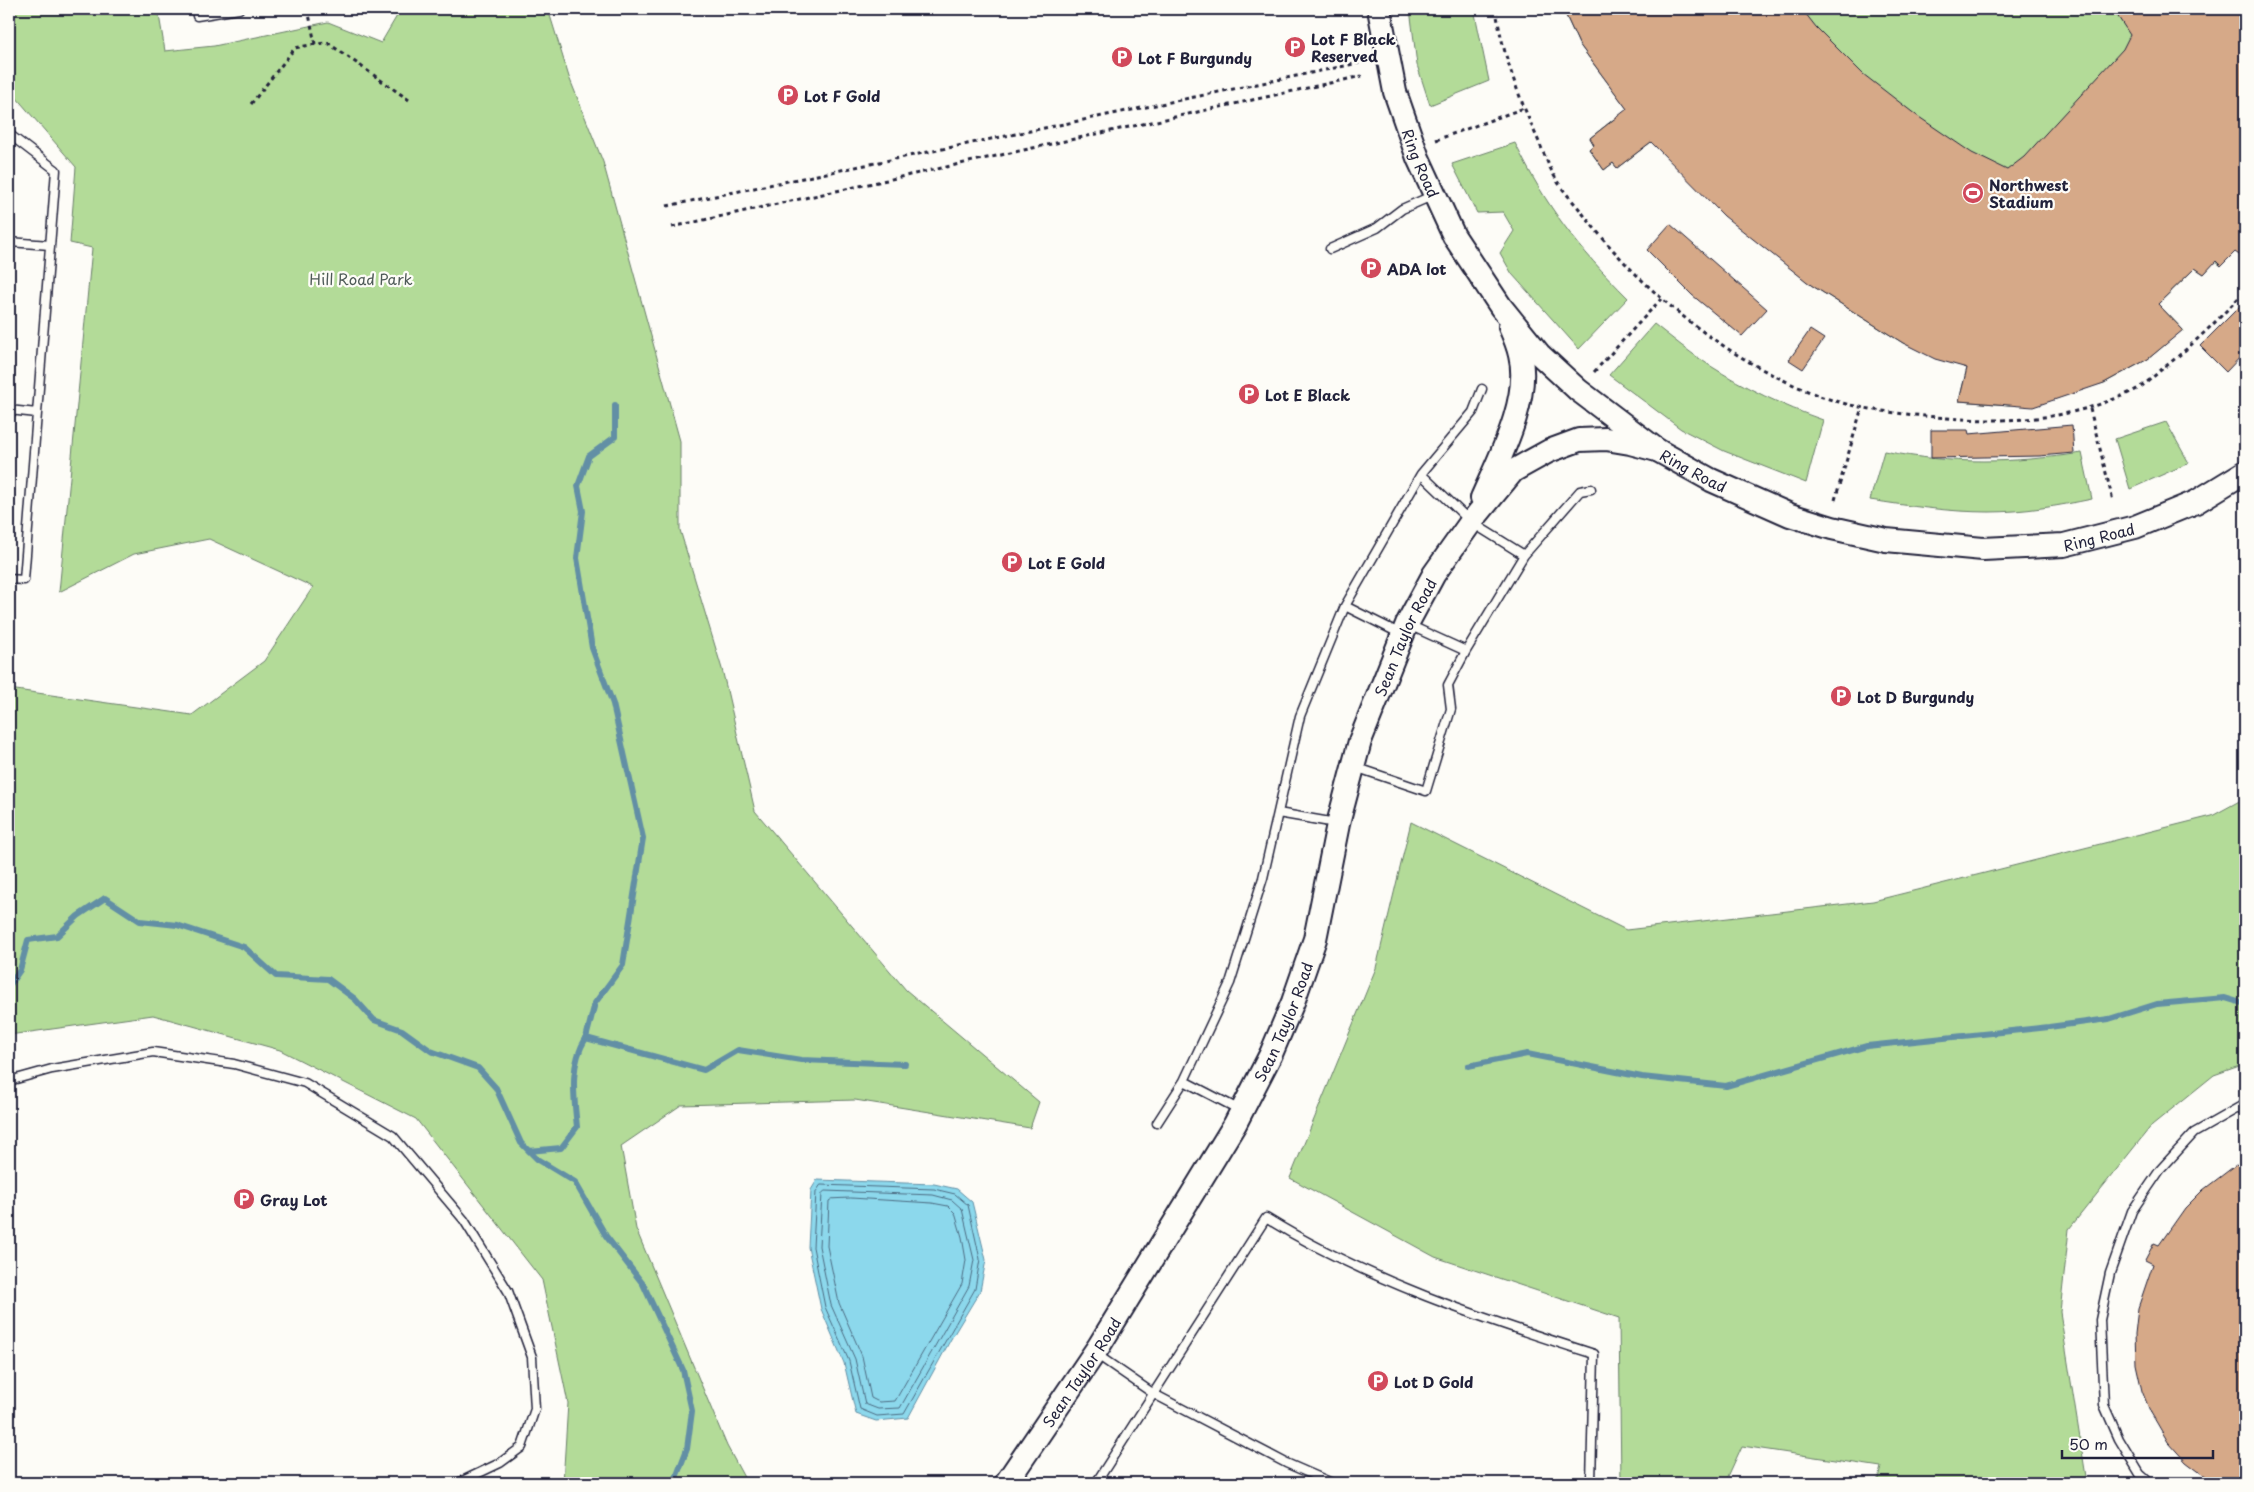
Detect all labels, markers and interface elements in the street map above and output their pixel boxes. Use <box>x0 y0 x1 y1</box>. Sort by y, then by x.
place label: Lot F Black Reserved <box>1311 27 1396 67</box>
parking icon: Lot F Black Reserved <box>1283 35 1307 59</box>
parking icon: Lot F Burgundy <box>1110 45 1134 69</box>
place label: Lot F Burgundy <box>1138 46 1252 69</box>
parking icon: Lot F Gold <box>776 83 800 107</box>
place label: Lot F Gold <box>804 84 880 107</box>
street label: Ring Road <box>1397 125 1446 201</box>
place label: Northwest Stadium <box>1989 173 2069 213</box>
sports icon: Northwest Stadium <box>1961 181 1985 205</box>
parking icon: ADA lot <box>1359 256 1383 280</box>
place label: ADA lot <box>1386 257 1447 280</box>
park label: Hill Road Park <box>309 267 413 290</box>
parking icon: Lot E Black <box>1237 382 1261 406</box>
place label: Lot E Black <box>1265 383 1350 406</box>
street label: Ring Road <box>1656 443 1731 497</box>
street label: Ring Road <box>2061 516 2137 556</box>
parking icon: Lot E Gold <box>1000 550 1024 574</box>
place label: Lot E Gold <box>1028 551 1105 574</box>
street label: Sean Taylor Road <box>1368 574 1441 700</box>
parking icon: Lot D Burgundy <box>1829 684 1853 708</box>
place label: Lot D Burgundy <box>1857 685 1975 708</box>
street label: Sean Taylor Road <box>1247 959 1318 1085</box>
parking icon: Gray Lot <box>232 1187 256 1211</box>
place label: Gray Lot <box>260 1188 328 1211</box>
street label: Sean Taylor Road <box>1036 1313 1126 1431</box>
parking icon: Lot D Gold <box>1366 1369 1390 1393</box>
place label: Lot D Gold <box>1394 1370 1473 1393</box>
scale bar <box>2062 1427 2213 1459</box>
text: 50 m <box>2069 1432 2108 1455</box>

